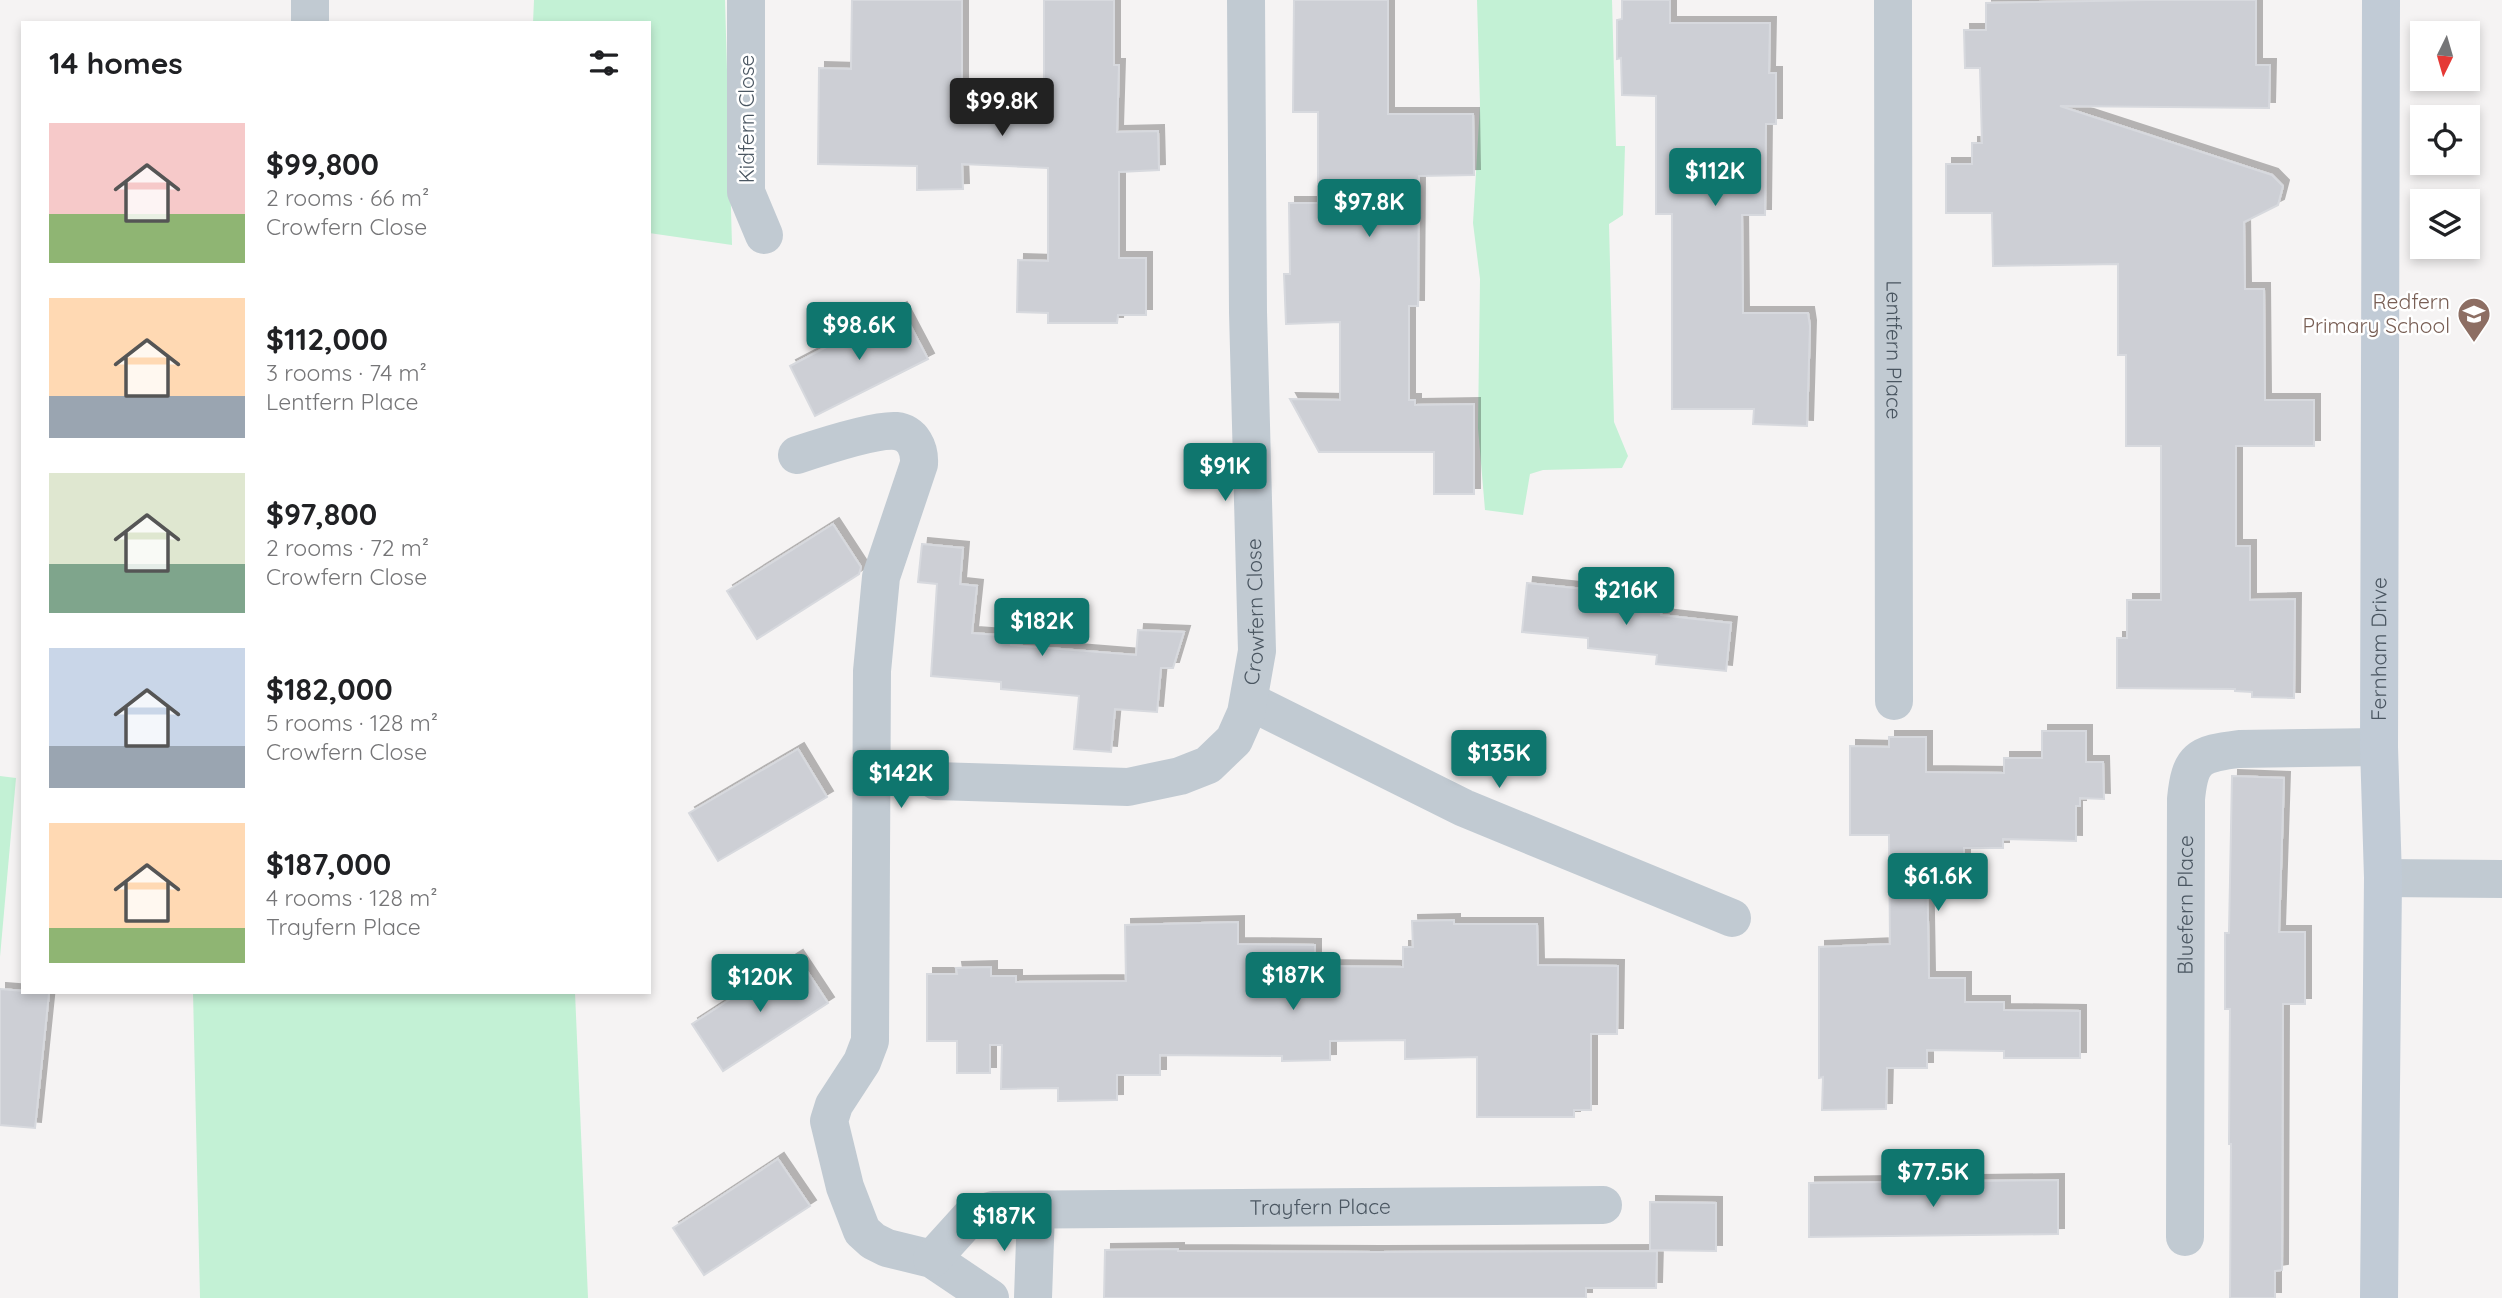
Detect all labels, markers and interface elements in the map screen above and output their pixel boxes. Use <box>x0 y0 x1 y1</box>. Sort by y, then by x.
north arrow <box>2410 21 2480 91</box>
map controls <box>2410 21 2480 259</box>
text: 14 homes <box>49 44 183 82</box>
icon: filters <box>585 44 623 82</box>
street label: Kidfern Close <box>733 55 759 183</box>
pin: $99.8K <box>945 78 1059 138</box>
text: $99.8K <box>966 86 1038 115</box>
button: locate <box>2410 105 2480 175</box>
text: $99,800 <box>266 145 379 183</box>
pin: $112K <box>1666 148 1764 208</box>
icon: home <box>105 151 189 235</box>
text: $112K <box>1685 156 1745 185</box>
pin: $97.8K <box>1312 180 1426 239</box>
text: 2 rooms · 66 m² <box>266 183 429 212</box>
text: $97.8K <box>1334 187 1404 216</box>
button: layers <box>2410 189 2480 259</box>
text: Crowfern Close <box>266 212 427 241</box>
street label: Lentfern Place <box>1881 280 1908 420</box>
place label: Redfern Primary School <box>2302 288 2450 338</box>
school or university icon: Redfern Primary School <box>2455 295 2493 344</box>
pin: $98.6K <box>802 302 916 362</box>
text: $98.6K <box>823 310 895 339</box>
text: $112,000 <box>266 320 388 358</box>
icon: home <box>105 326 189 410</box>
text: 3 rooms · 74 m² <box>266 358 427 387</box>
text: Lentfern Place <box>266 387 418 416</box>
pin: $91K <box>1184 444 1266 503</box>
text: $91K <box>1200 451 1250 480</box>
text: $97,800 <box>266 495 377 533</box>
icon: home <box>105 501 189 585</box>
text: 2 rooms · 72 m² <box>266 533 429 562</box>
street label: Crowfern Close <box>1237 538 1269 687</box>
text: Crowfern Close <box>266 562 427 591</box>
pin: $216K <box>1577 568 1675 627</box>
text: $216K <box>1594 575 1658 604</box>
street label: Fernham Drive <box>2365 577 2391 721</box>
pin: $182K <box>993 598 1091 658</box>
text: $182K <box>1010 606 1074 635</box>
text: $182,000 <box>266 670 393 708</box>
icon: home <box>105 676 189 760</box>
text: 5 rooms · 128 m² <box>266 708 438 737</box>
pin: $135K <box>1450 730 1548 790</box>
text: Crowfern Close <box>266 737 427 766</box>
text: $135K <box>1467 738 1531 767</box>
pin: $142K <box>852 750 950 810</box>
text: $142K <box>869 758 933 787</box>
street label: Bluefern Place <box>2172 835 2198 975</box>
text: $187,000 <box>266 845 391 883</box>
icon: home <box>105 851 189 935</box>
pin: $61.6K <box>1881 853 1995 913</box>
text: $61.6K <box>1904 861 1972 890</box>
text: 4 rooms · 128 m² <box>266 883 438 912</box>
text: Trayfern Place <box>266 912 421 941</box>
pin: $187K <box>1244 953 1342 1012</box>
pin: $120K <box>711 954 809 1014</box>
text: $187K <box>1262 960 1324 989</box>
text: $120K <box>728 962 792 991</box>
pin: $77.5K <box>1876 1150 1990 1209</box>
text: $77.5K <box>1897 1157 1969 1186</box>
street label: Trayfern Place <box>1249 1193 1391 1220</box>
pin: $187K <box>955 1194 1053 1253</box>
text: $187K <box>973 1201 1035 1230</box>

